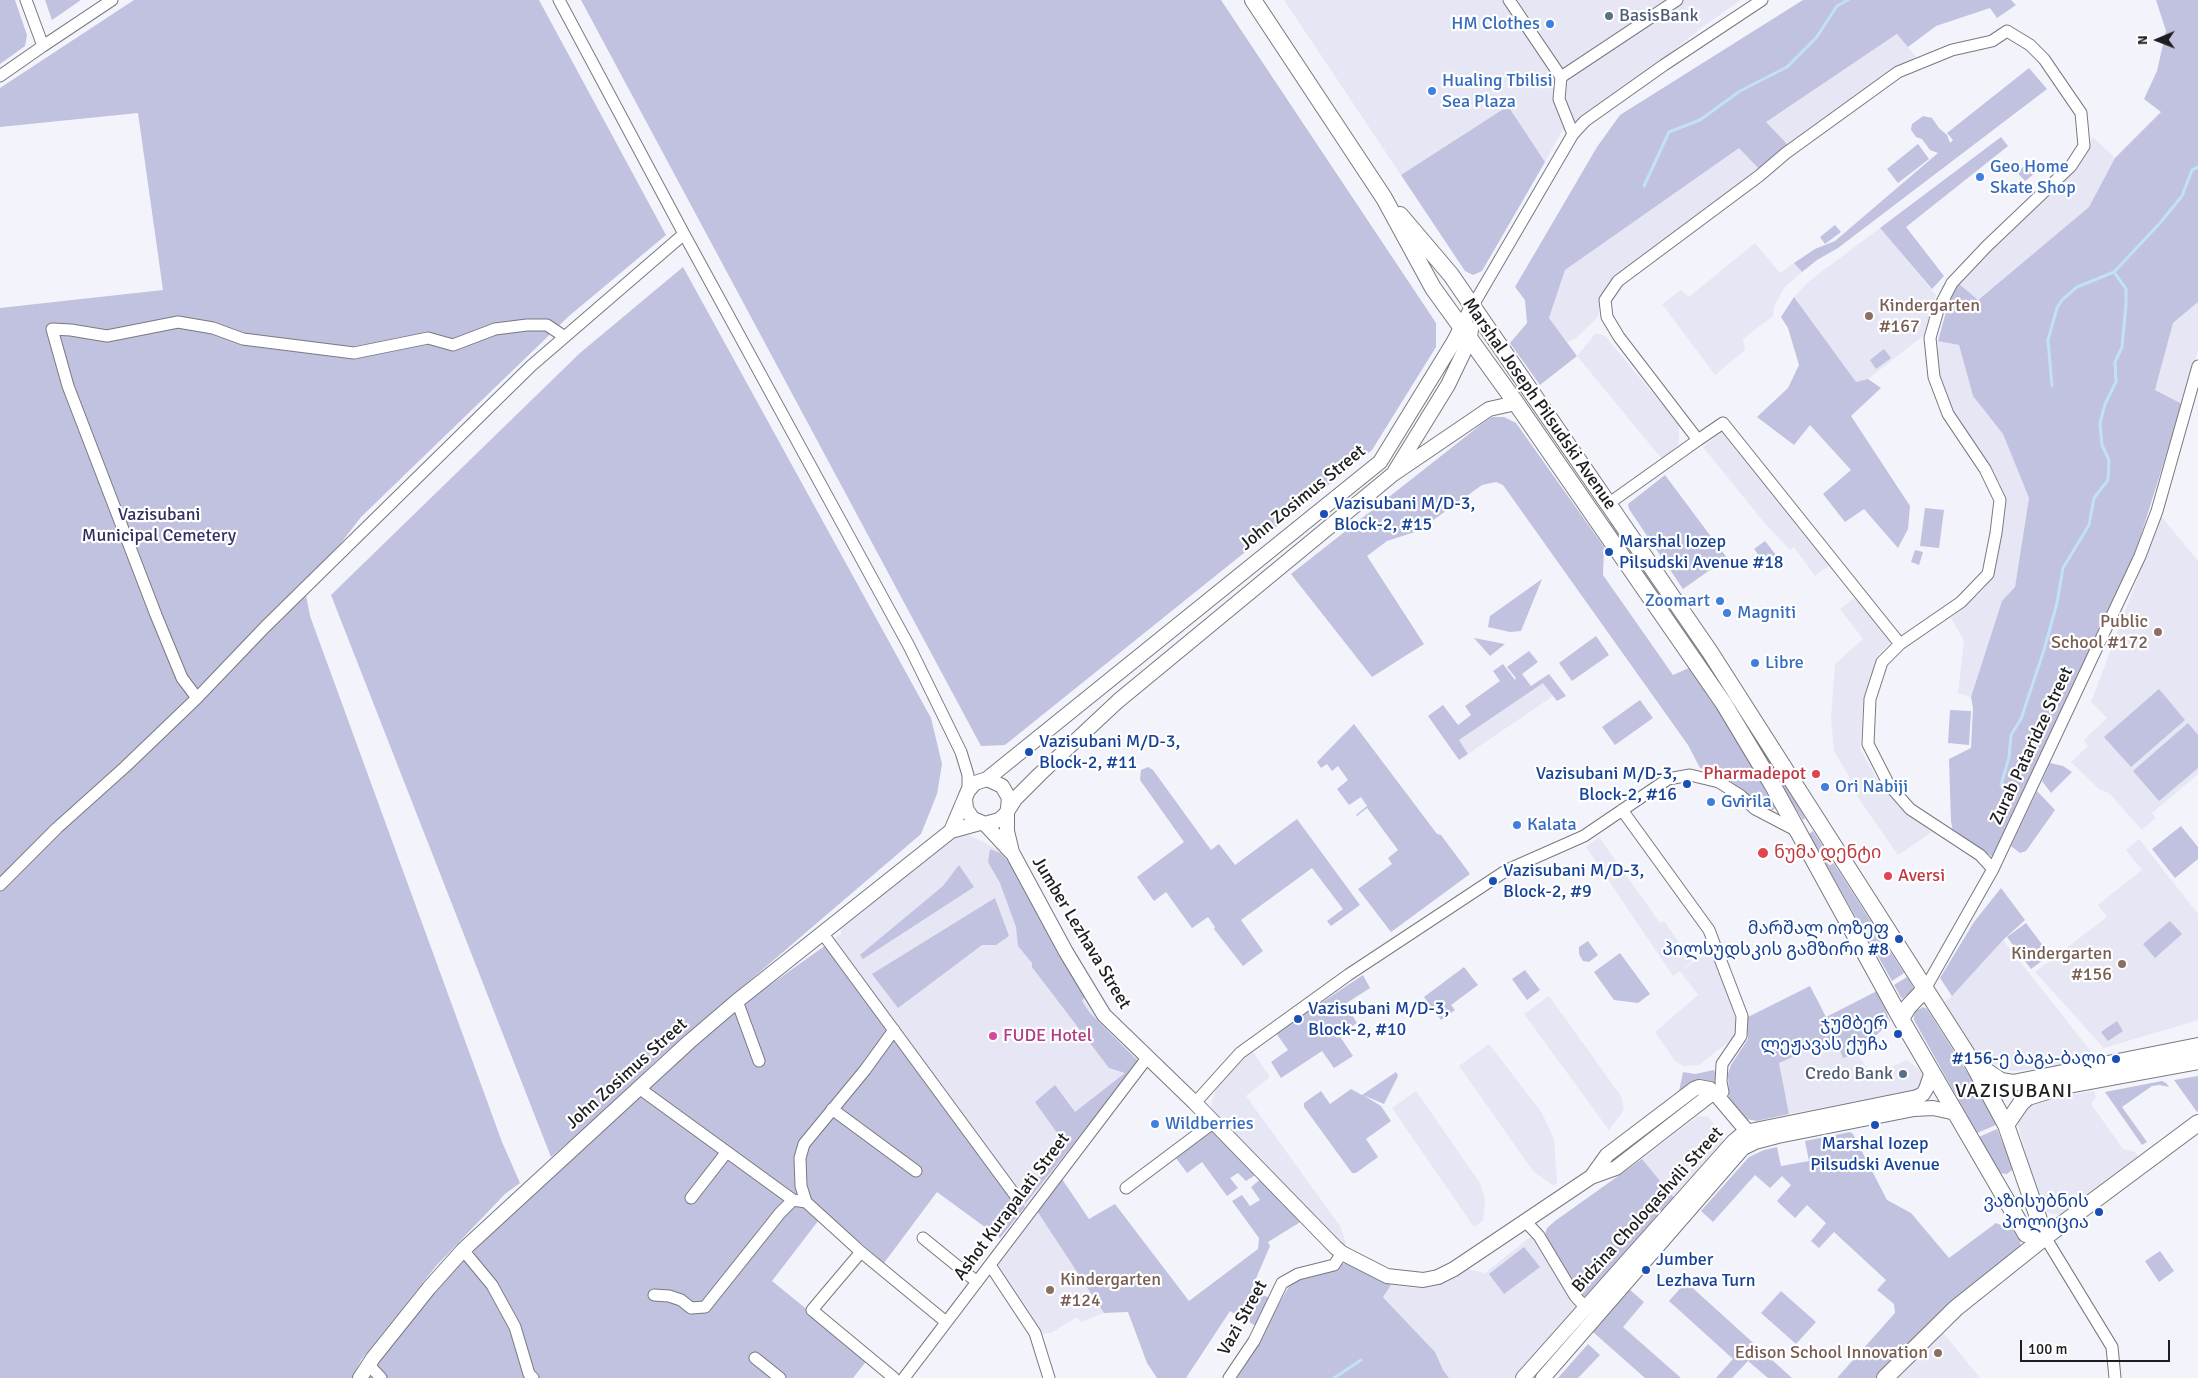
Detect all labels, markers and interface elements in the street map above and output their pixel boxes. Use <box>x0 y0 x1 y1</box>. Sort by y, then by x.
place label: BasisBank <box>1619 5 1699 27</box>
marker: BasisBank <box>1603 10 1615 22</box>
place label: HM Clothes <box>1451 13 1540 35</box>
north arrow <box>2133 15 2183 65</box>
marker: HM Clothes <box>1544 18 1556 30</box>
text: N <box>2134 35 2151 45</box>
place label: Hualing Tbilisi Sea Plaza <box>1442 70 1553 112</box>
marker: Hualing Tbilisi Sea Plaza <box>1426 85 1438 97</box>
place label: Geo Home Skate Shop <box>1990 156 2076 198</box>
marker: Geo Home Skate Shop <box>1974 171 1986 183</box>
street label: Marshal Joseph Pilsudski Avenue <box>1457 294 1621 514</box>
place label: Kindergarten #167 <box>1879 295 1980 338</box>
marker: Kindergarten #167 <box>1863 310 1875 322</box>
street label: John Zosimus Street <box>1236 441 1370 555</box>
place label: Vazisubani M/D-3, Block-2, #15 <box>1334 493 1475 536</box>
park label: Vazisubani Municipal Cemetery <box>82 504 236 546</box>
marker: Vazisubani M/D-3, Block-2, #15 <box>1318 508 1330 520</box>
place label: Marshal Iozep Pilsudski Avenue #18 <box>1619 531 1784 574</box>
marker: Marshal Iozep Pilsudski Avenue #18 <box>1603 546 1615 558</box>
place label: Zoomart <box>1645 590 1710 612</box>
marker: Zoomart <box>1714 595 1726 607</box>
place label: Magniti <box>1737 602 1796 624</box>
marker: Magniti <box>1721 607 1733 619</box>
place label: Public School #172 <box>2051 611 2148 654</box>
marker: Public School #172 <box>2152 626 2164 638</box>
place label: Libre <box>1765 652 1804 674</box>
marker: Libre <box>1749 657 1761 669</box>
street label: Zurab Pataridze Street <box>1986 664 2078 828</box>
place label: Vazisubani M/D-3, Block-2, #11 <box>1039 731 1180 774</box>
marker: Vazisubani M/D-3, Block-2, #11 <box>1023 746 1035 758</box>
place label: Vazisubani M/D-3, Block-2, #16 <box>1536 763 1677 806</box>
place label: Pharmadepot <box>1703 763 1806 785</box>
marker: Pharmadepot <box>1810 768 1822 780</box>
place label: Ori Nabiji <box>1835 776 1908 798</box>
marker: Vazisubani M/D-3, Block-2, #16 <box>1681 778 1693 790</box>
marker: Ori Nabiji <box>1819 781 1831 793</box>
place label: Gvirila <box>1721 791 1772 813</box>
marker: Gvirila <box>1705 796 1717 808</box>
place label: Kalata <box>1527 814 1577 836</box>
marker: Kalata <box>1511 819 1523 831</box>
place label: ნუმა დენტი <box>1774 842 1881 864</box>
marker: ნუმა დენტი <box>1756 846 1770 860</box>
street label: Jumber Lezhava Street <box>1027 853 1135 1013</box>
place label: Vazisubani M/D-3, Block-2, #9 <box>1503 860 1644 902</box>
place label: Aversi <box>1898 865 1945 887</box>
marker: Aversi <box>1882 870 1894 882</box>
marker: Vazisubani M/D-3, Block-2, #9 <box>1487 875 1499 887</box>
place label: მარშალ იოზეფ პილსუდსკის გამზირი #8 <box>1663 918 1889 961</box>
marker: მარშალ იოზეფ პილსუდსკის გამზირი #8 <box>1893 933 1905 945</box>
place label: Kindergarten #156 <box>2011 943 2112 986</box>
marker: Kindergarten #156 <box>2116 958 2128 970</box>
place label: Vazisubani M/D-3, Block-2, #10 <box>1308 998 1449 1040</box>
marker: Vazisubani M/D-3, Block-2, #10 <box>1292 1013 1304 1025</box>
place label: ჯუმბერ ლეჟავას ქუჩა <box>1760 1013 1888 1056</box>
street label: John Zosimus Street <box>562 1014 692 1134</box>
place label: FUDE Hotel <box>1003 1025 1092 1047</box>
marker: ჯუმბერ ლეჟავას ქუჩა <box>1892 1028 1904 1040</box>
marker: FUDE Hotel <box>987 1030 999 1042</box>
place label: #156-ე ბაგა-ბაღი <box>1952 1048 2106 1070</box>
marker: #156-ე ბაგა-ბაღი <box>2110 1053 2122 1065</box>
place label: Credo Bank <box>1805 1063 1893 1085</box>
marker: Credo Bank <box>1897 1068 1909 1080</box>
district label: VAZISUBANI <box>1954 1080 2074 1104</box>
place label: Wildberries <box>1165 1113 1254 1135</box>
marker: Wildberries <box>1149 1118 1161 1130</box>
marker: Marshal Iozep Pilsudski Avenue <box>1869 1119 1881 1131</box>
street label: Bidzina Choloqashvili Street <box>1568 1123 1728 1297</box>
street label: Ashot Kurapalati Street <box>949 1129 1075 1285</box>
place label: Marshal Iozep Pilsudski Avenue <box>1810 1133 1940 1176</box>
place label: ვაზისუბნის პოლიცია <box>1983 1191 2089 1234</box>
marker: ვაზისუბნის პოლიცია <box>2093 1206 2105 1218</box>
place label: Jumber Lezhava Turn <box>1656 1249 1756 1292</box>
marker: Jumber Lezhava Turn <box>1640 1264 1652 1276</box>
place label: Kindergarten #124 <box>1060 1269 1161 1312</box>
street label: Vazi Street <box>1214 1277 1272 1359</box>
marker: Kindergarten #124 <box>1044 1284 1056 1296</box>
scale bar <box>2023 1330 2173 1362</box>
text: 100 m <box>2028 1340 2068 1358</box>
place label: Edison School Innovation <box>1735 1342 1928 1364</box>
marker: Edison School Innovation <box>1932 1347 1944 1359</box>

